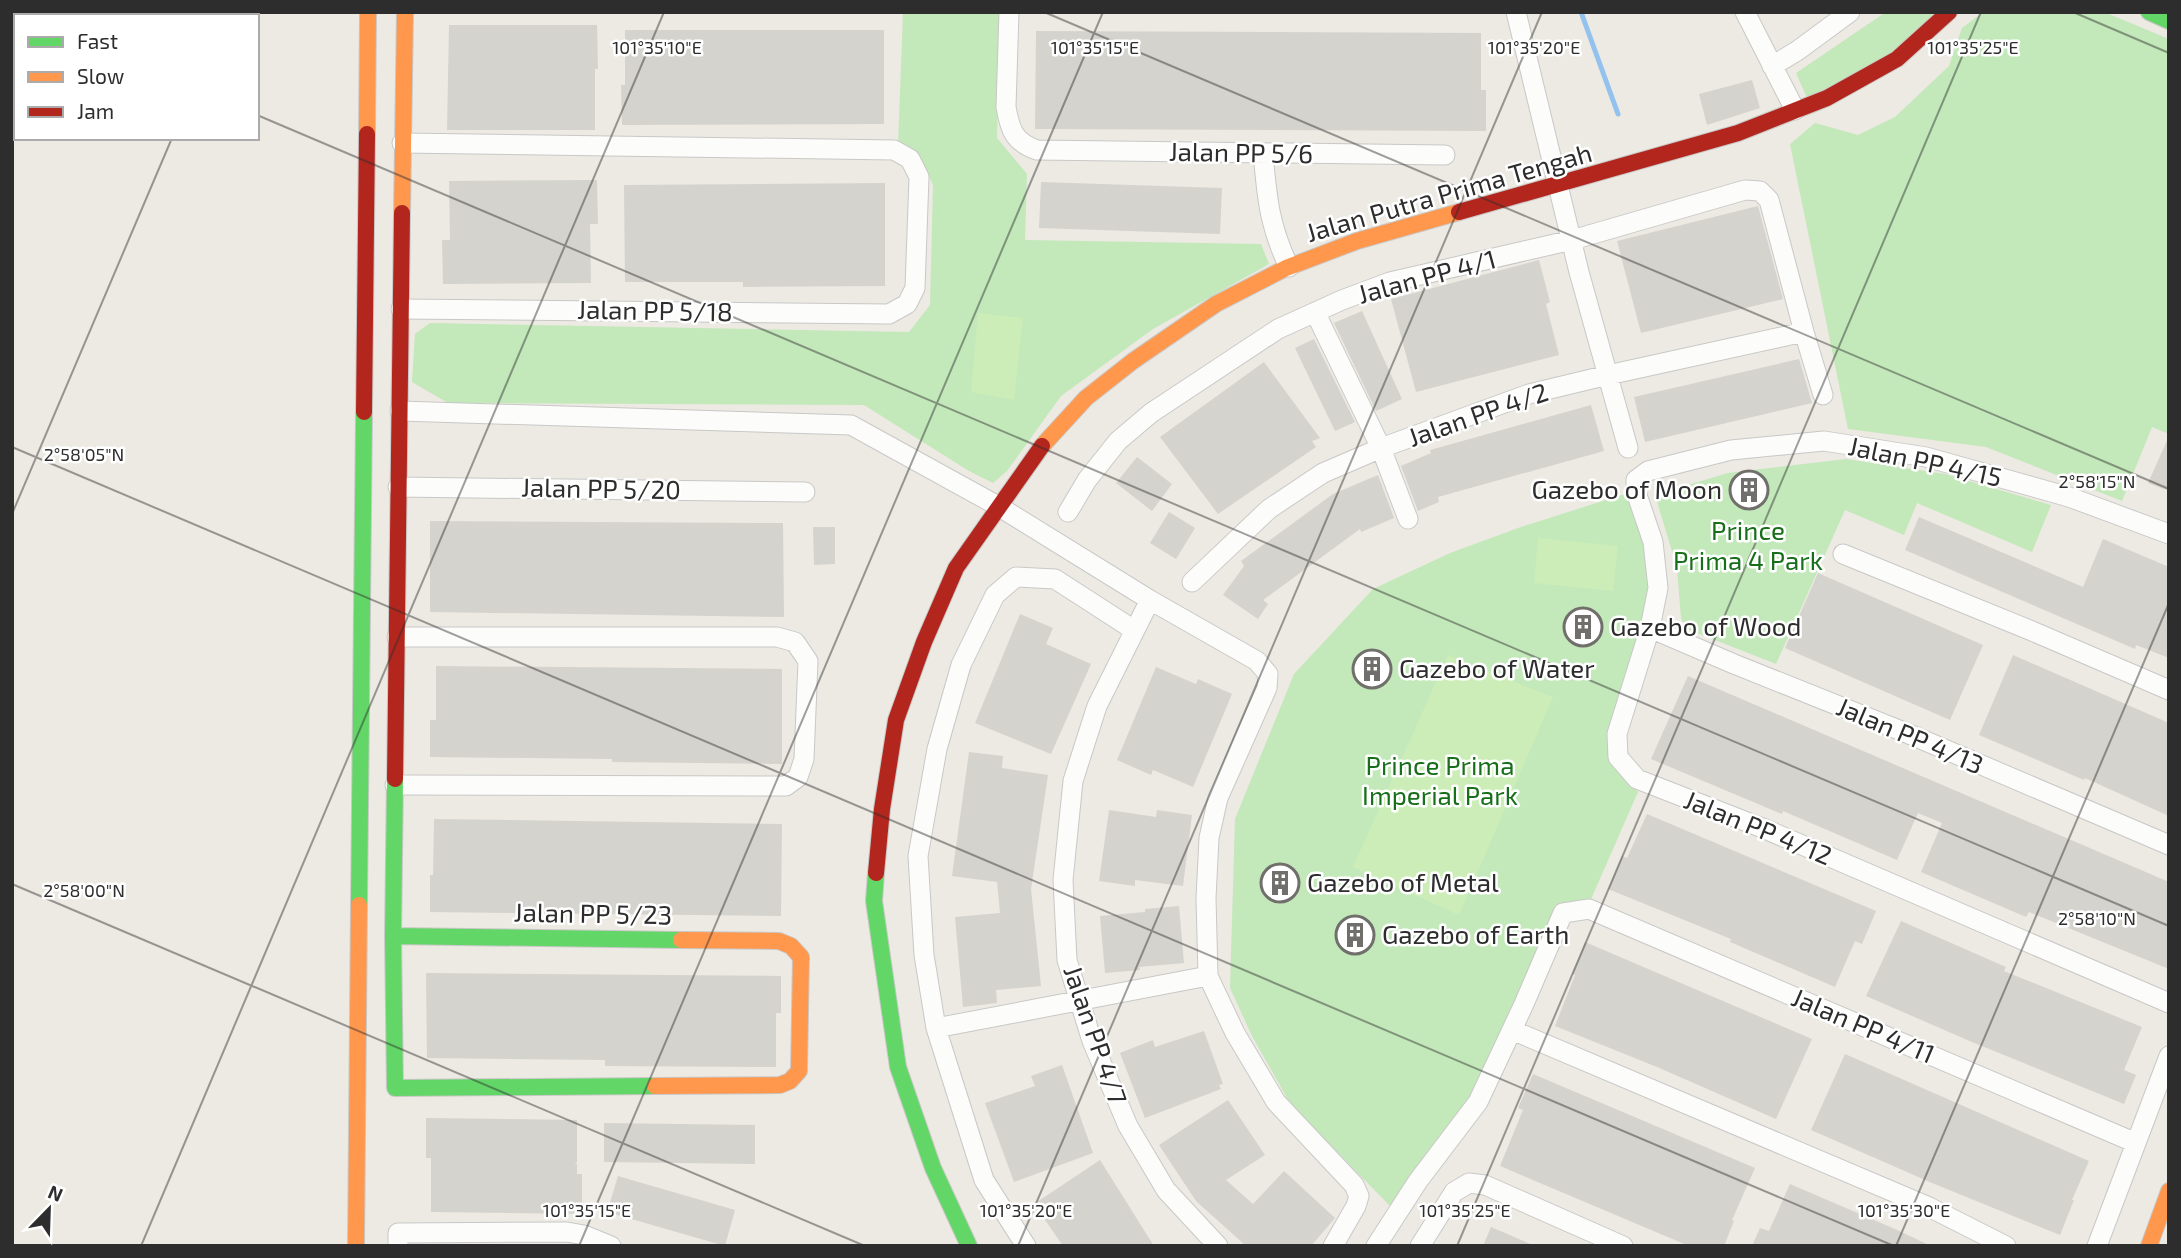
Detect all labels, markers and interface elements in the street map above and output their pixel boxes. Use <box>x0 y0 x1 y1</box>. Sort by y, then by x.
legend <box>14 14 259 140</box>
text: Fast <box>77 28 118 53</box>
text: 101°35'10"E <box>612 36 702 58</box>
text: 101°35'15"E <box>1051 36 1139 58</box>
text: 101°35'20"E <box>1488 36 1580 58</box>
text: 101°35'25"E <box>1927 36 2019 58</box>
text: Slow <box>77 63 124 88</box>
text: Jam <box>77 98 114 123</box>
street label: Jalan PP 5/6 <box>1169 135 1313 168</box>
street label: Jalan Putra Prima Tengah <box>1302 136 1595 247</box>
street label: Jalan PP 4/1 <box>1354 242 1499 309</box>
street label: Jalan PP 5/18 <box>577 293 733 326</box>
street label: Jalan PP 4/2 <box>1403 375 1552 452</box>
street label: Jalan PP 4/15 <box>1846 429 2005 492</box>
text: 2°58'05"N <box>44 443 124 465</box>
building icon: Gazebo of Moon <box>1728 469 1770 511</box>
text: 2°58'15"N <box>2059 470 2135 492</box>
street label: Jalan PP 5/20 <box>521 471 681 504</box>
place label: Gazebo of Moon <box>1531 473 1722 504</box>
park label: Prince Prima 4 Park <box>1673 514 1823 575</box>
building icon: Gazebo of Wood <box>1562 606 1604 648</box>
place label: Gazebo of Wood <box>1610 610 1801 641</box>
building icon: Gazebo of Water <box>1351 648 1393 690</box>
place label: Gazebo of Water <box>1399 652 1595 683</box>
street label: Jalan PP 4/13 <box>1833 690 1989 779</box>
park label: Prince Prima Imperial Park <box>1362 749 1518 810</box>
street label: Jalan PP 4/12 <box>1680 783 1837 870</box>
building icon: Gazebo of Metal <box>1259 862 1301 904</box>
place label: Gazebo of Metal <box>1307 866 1499 897</box>
text: 2°58'00"N <box>43 879 125 901</box>
street label: Jalan PP 5/23 <box>514 896 673 929</box>
text: 2°58'10"N <box>2058 907 2136 929</box>
building icon: Gazebo of Earth <box>1334 914 1376 956</box>
place label: Gazebo of Earth <box>1382 918 1569 949</box>
street label: Jalan PP 4/7 <box>1058 961 1135 1108</box>
street label: Jalan PP 4/11 <box>1787 981 1940 1069</box>
north arrow <box>14 1174 84 1244</box>
text: N <box>45 1180 67 1206</box>
text: 101°35'15"E <box>543 1199 631 1221</box>
text: 101°35'20"E <box>980 1199 1072 1221</box>
text: 101°35'25"E <box>1419 1199 1511 1221</box>
text: 101°35'30"E <box>1858 1199 1950 1221</box>

